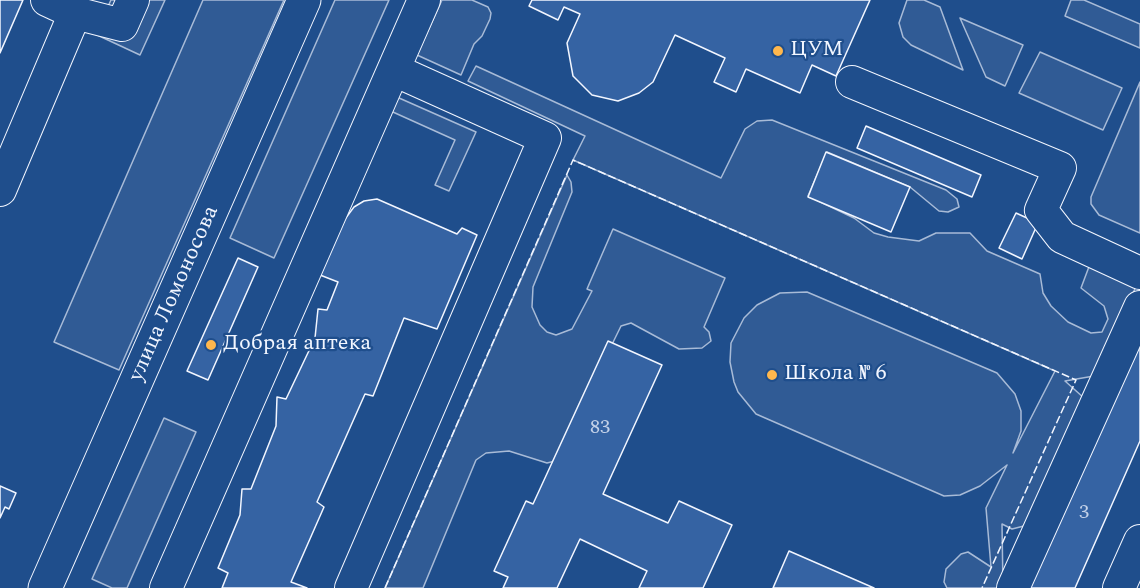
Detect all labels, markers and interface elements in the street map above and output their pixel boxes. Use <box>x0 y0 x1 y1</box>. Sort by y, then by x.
place label: ЦУМ <box>790 38 843 64</box>
marker: ЦУМ <box>771 44 785 58</box>
street label: улица Ломоносова <box>124 202 226 386</box>
place label: Добрая аптека <box>223 332 371 358</box>
marker: Добрая аптека <box>204 338 218 352</box>
place label: Школа № 6 <box>784 362 887 388</box>
marker: Школа № 6 <box>765 368 779 382</box>
house number: 83 <box>590 417 610 441</box>
house number: 3 <box>1079 502 1089 526</box>

